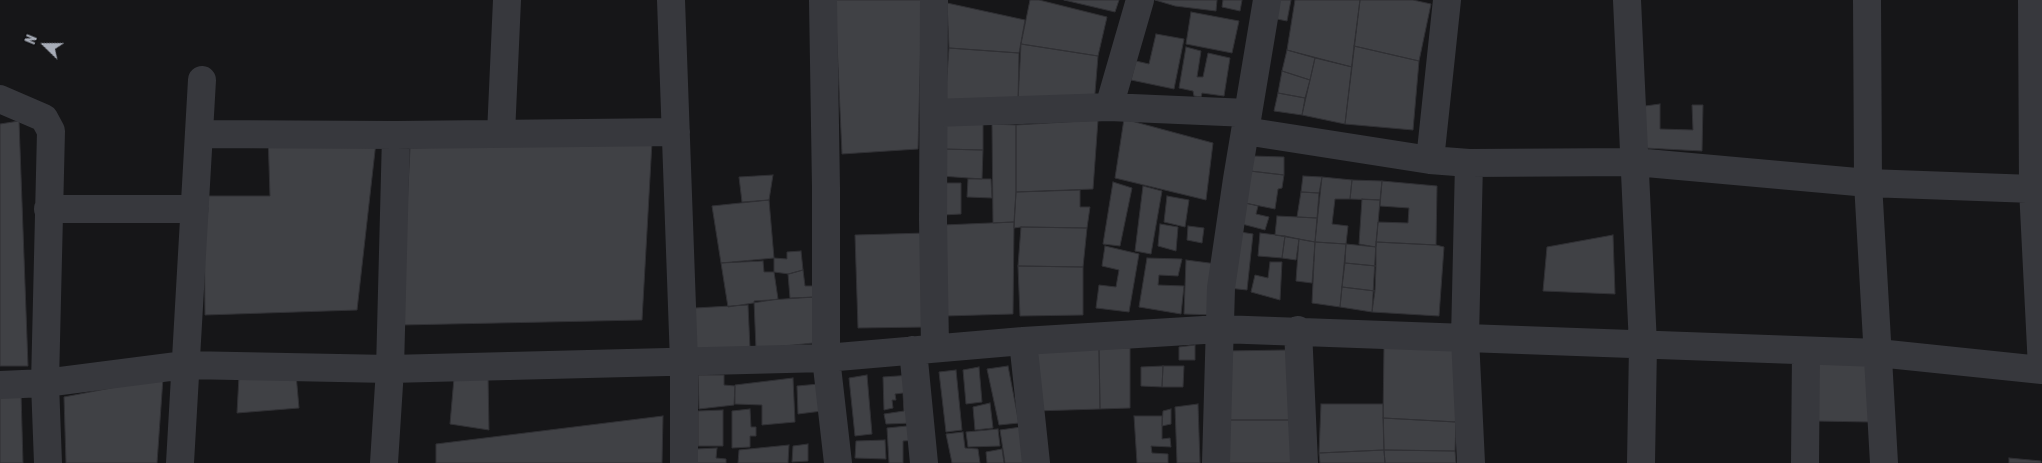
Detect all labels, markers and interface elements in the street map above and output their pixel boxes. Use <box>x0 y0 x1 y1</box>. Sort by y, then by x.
north arrow <box>20 20 70 70</box>
text: N <box>22 33 40 46</box>

